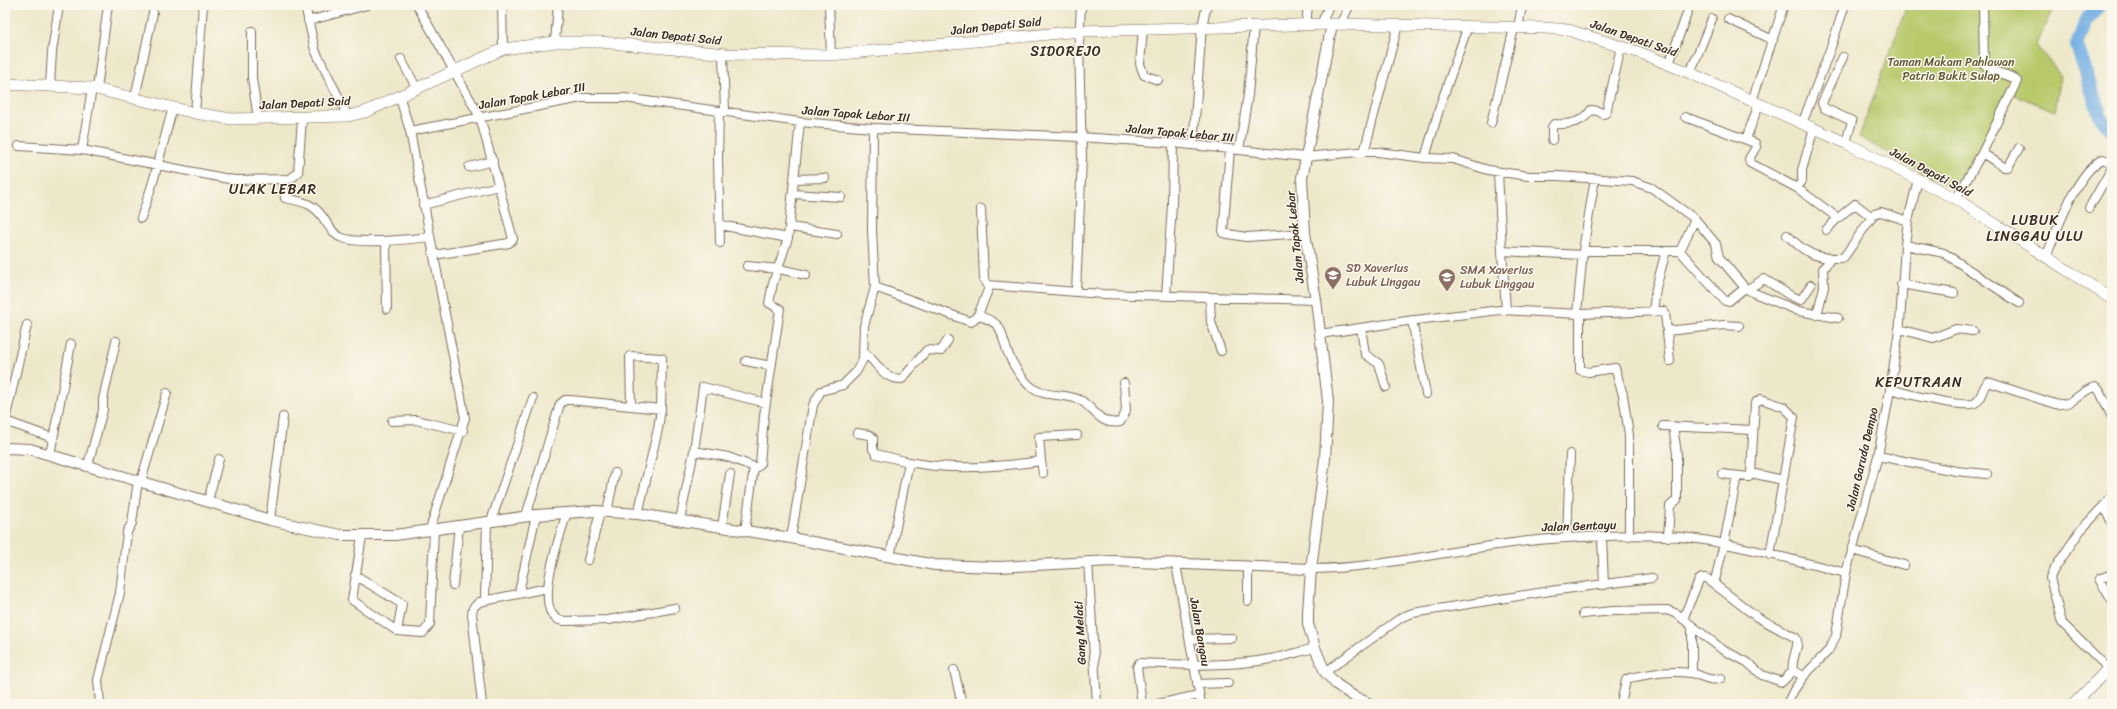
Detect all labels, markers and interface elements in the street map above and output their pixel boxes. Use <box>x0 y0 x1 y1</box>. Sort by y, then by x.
street label: Jalan Depati Said <box>949 10 1043 42</box>
street label: Jalan Depati Said <box>1587 12 1681 63</box>
street label: Jalan Depati Said <box>629 20 723 52</box>
district label: SIDOREJO <box>1030 39 1102 64</box>
park label: Taman Makam Pahlawan Patria Bukit Sulap <box>1888 51 2015 87</box>
street label: Jalan Tapak Lebar III <box>476 76 587 116</box>
street label: Jalan Depati Said <box>258 90 352 116</box>
street label: Jalan Tapak Lebar III <box>800 99 911 129</box>
street label: Jalan Tapak Lebar III <box>1124 117 1235 149</box>
street label: Jalan Depati Said <box>1885 140 1977 203</box>
district label: ULAK LEBAR <box>229 177 317 202</box>
street label: Jalan Tapak Lebar <box>1279 189 1311 285</box>
district label: LUBUK LINGGAU ULU <box>1986 208 2084 249</box>
place label: SD Xaverius Lubuk Linggau <box>1346 257 1421 293</box>
place label: SMA Xaverius Lubuk Linggau <box>1460 259 1535 295</box>
school or university icon: SD Xaverius Lubuk Linggau <box>1323 265 1343 290</box>
school or university icon: SMA Xaverius Lubuk Linggau <box>1437 267 1457 292</box>
district label: KEPUTRAAN <box>1875 370 1963 395</box>
street label: Jalan Garuda Dempo <box>1839 405 1885 514</box>
street label: Jalan Gentayu <box>1540 514 1617 538</box>
street label: Jalan Bangau <box>1183 595 1217 669</box>
street label: Gang Melati <box>1067 600 1093 665</box>

